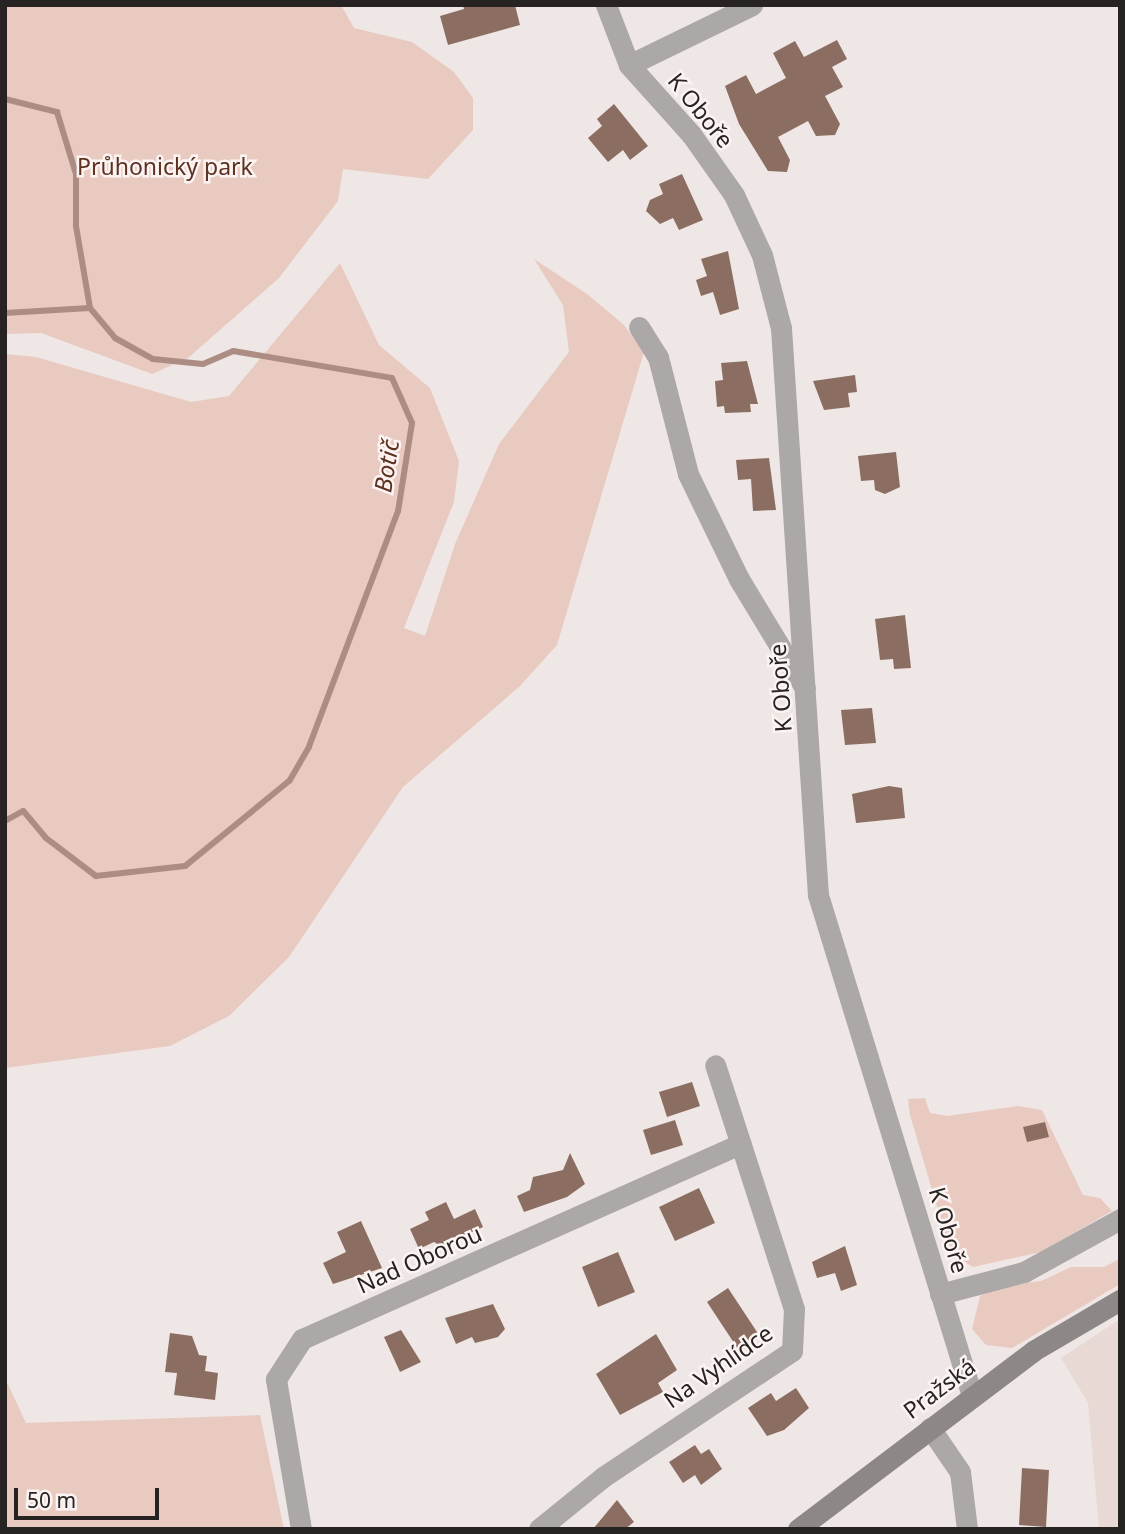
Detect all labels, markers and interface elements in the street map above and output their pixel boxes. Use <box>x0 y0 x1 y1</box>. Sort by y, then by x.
street label: K Oboře <box>663 67 739 153</box>
park label: Průhonický park <box>77 152 253 180</box>
water label: Botič <box>368 438 404 494</box>
street label: K Oboře <box>763 643 797 733</box>
street label: K Oboře <box>924 1184 974 1276</box>
street label: Nad Oborou <box>352 1219 486 1299</box>
street label: Na Vyhlídce <box>658 1319 778 1413</box>
street label: Pražská <box>898 1352 980 1424</box>
scale bar <box>18 1474 163 1518</box>
text: 50 m <box>27 1486 76 1514</box>

